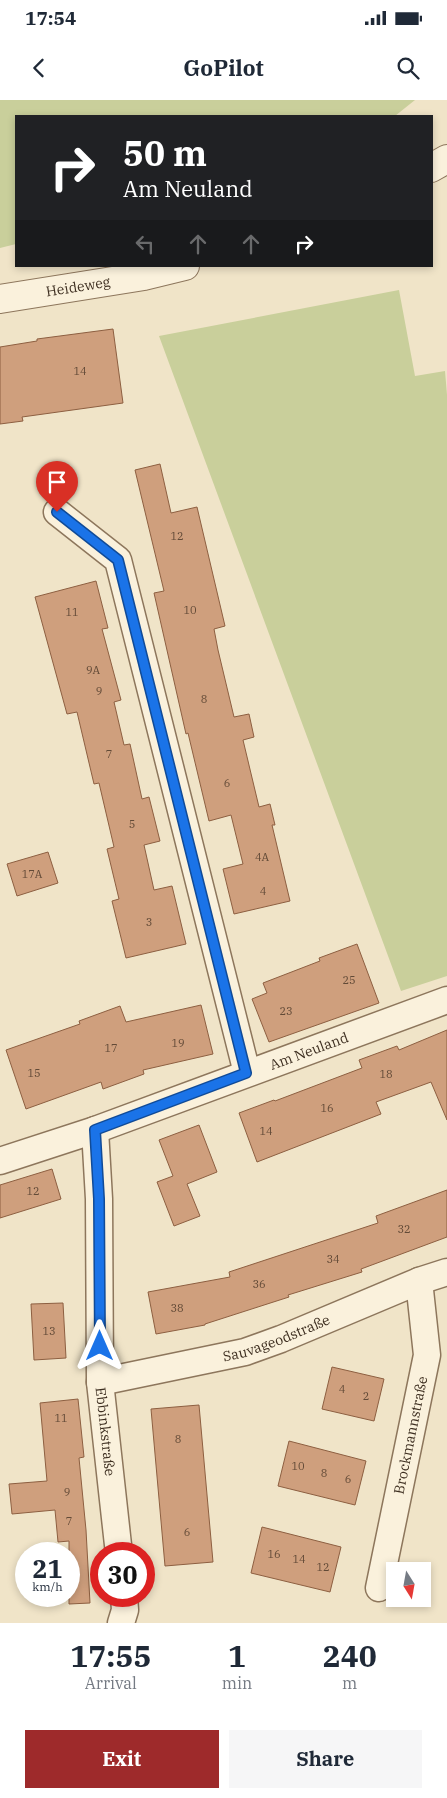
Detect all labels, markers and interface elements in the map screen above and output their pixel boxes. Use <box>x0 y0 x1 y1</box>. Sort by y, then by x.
text: 17:54 <box>25 6 76 30</box>
text: GoPilot <box>183 53 264 82</box>
icon: back <box>25 54 53 82</box>
icon: search <box>394 54 422 82</box>
text: 50 m <box>123 130 207 176</box>
icon: right <box>40 135 105 200</box>
text: Am Neuland <box>123 174 253 203</box>
icon: left <box>131 230 159 258</box>
icon: ahead <box>184 230 212 258</box>
icon: ahead <box>237 230 265 258</box>
icon: right <box>290 230 318 258</box>
street label: Heideweg <box>45 272 112 301</box>
house number: 14 <box>73 364 87 378</box>
pin <box>36 461 78 512</box>
icon: arrive <box>43 468 71 496</box>
house number: 12 <box>170 529 184 543</box>
house number: 10 <box>183 603 197 617</box>
house number: 11 <box>65 605 79 619</box>
house number: 9A <box>86 663 101 677</box>
house number: 9 <box>96 684 102 698</box>
house number: 8 <box>201 692 207 706</box>
house number: 7 <box>106 747 112 761</box>
house number: 6 <box>224 776 230 790</box>
house number: 5 <box>129 817 135 831</box>
house number: 4A <box>255 850 270 864</box>
house number: 17A <box>22 867 43 881</box>
house number: 4 <box>260 884 267 898</box>
house number: 3 <box>146 915 152 929</box>
house number: 25 <box>342 973 356 987</box>
house number: 23 <box>279 1004 293 1018</box>
street label: Am Neuland <box>267 1028 351 1074</box>
house number: 19 <box>171 1036 185 1050</box>
house number: 17 <box>104 1041 118 1055</box>
house number: 15 <box>27 1066 41 1080</box>
house number: 18 <box>379 1067 393 1081</box>
house number: 16 <box>320 1101 334 1115</box>
house number: 14 <box>259 1124 273 1138</box>
house number: 12 <box>26 1184 40 1198</box>
house number: 32 <box>397 1222 411 1236</box>
house number: 34 <box>326 1252 340 1266</box>
house number: 36 <box>252 1277 266 1291</box>
house number: 38 <box>170 1301 184 1315</box>
street label: Sauvageodstraße <box>221 1310 333 1365</box>
position arrow <box>73 1319 125 1371</box>
house number: 13 <box>42 1324 56 1338</box>
street label: Brockmannstraße <box>390 1375 431 1496</box>
house number: 4 <box>339 1382 346 1396</box>
street label: Ebbinkstraße <box>92 1386 119 1477</box>
house number: 2 <box>363 1389 369 1403</box>
house number: 11 <box>54 1411 68 1425</box>
house number: 8 <box>175 1432 181 1446</box>
house number: 10 <box>291 1459 305 1473</box>
house number: 8 <box>321 1466 327 1480</box>
house number: 6 <box>345 1472 351 1486</box>
house number: 9 <box>64 1485 70 1499</box>
house number: 7 <box>66 1514 72 1528</box>
house number: 6 <box>184 1525 190 1539</box>
speed limit sign: 30 <box>90 1542 155 1607</box>
house number: 16 <box>267 1547 281 1561</box>
text: 21 <box>32 1552 63 1585</box>
house number: 14 <box>292 1552 306 1566</box>
house number: 12 <box>316 1560 330 1574</box>
north arrow <box>386 1562 431 1608</box>
map controls <box>386 1562 431 1607</box>
text: km/h <box>32 1579 63 1594</box>
text: 17:55 <box>70 1636 151 1675</box>
text: 1 <box>228 1636 246 1675</box>
text: 240 <box>323 1636 377 1675</box>
text: Arrival <box>85 1673 137 1693</box>
text: min <box>222 1673 252 1693</box>
text: m <box>342 1673 357 1693</box>
button: Exit <box>25 1730 219 1788</box>
button: Share <box>229 1730 422 1788</box>

